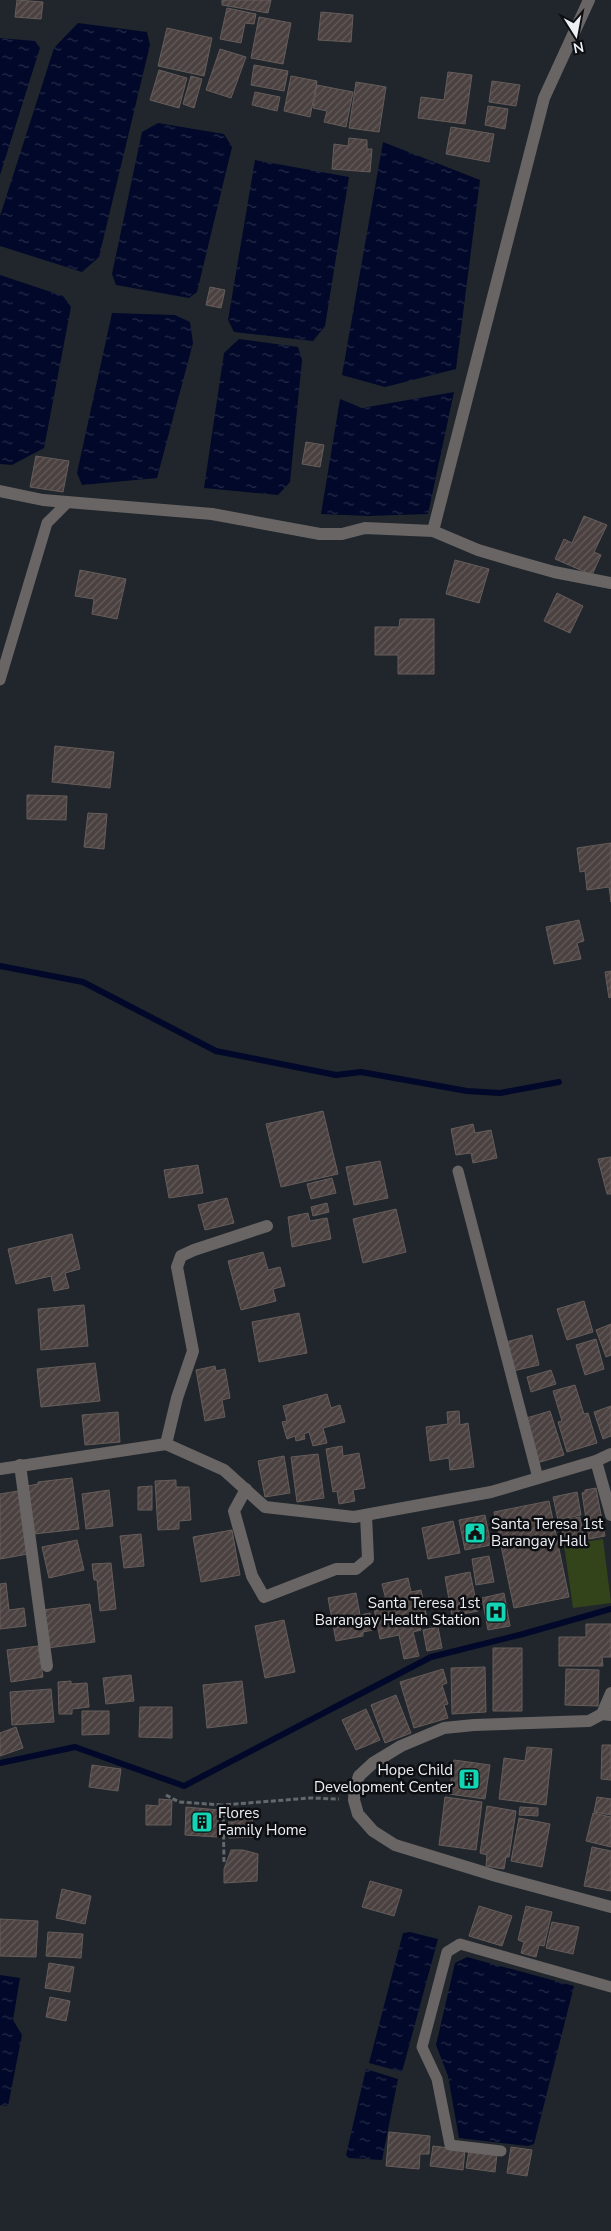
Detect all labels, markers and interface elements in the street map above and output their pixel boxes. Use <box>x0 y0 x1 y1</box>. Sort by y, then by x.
north arrow <box>551 10 601 60</box>
text: N <box>571 37 585 58</box>
place label: Santa Teresa 1st Barangay Hall <box>491 1514 604 1551</box>
public building icon: Santa Teresa 1st Barangay Hall <box>463 1521 487 1545</box>
place label: Santa Teresa 1st Barangay Health Station <box>315 1593 481 1630</box>
hospital icon: Santa Teresa 1st Barangay Health Station <box>484 1600 508 1624</box>
place label: Hope Child Development Center <box>314 1760 454 1797</box>
building icon: Hope Child Development Center <box>457 1767 481 1791</box>
place label: Flores Family Home <box>218 1803 307 1840</box>
building icon: Flores Family Home <box>190 1810 214 1834</box>

